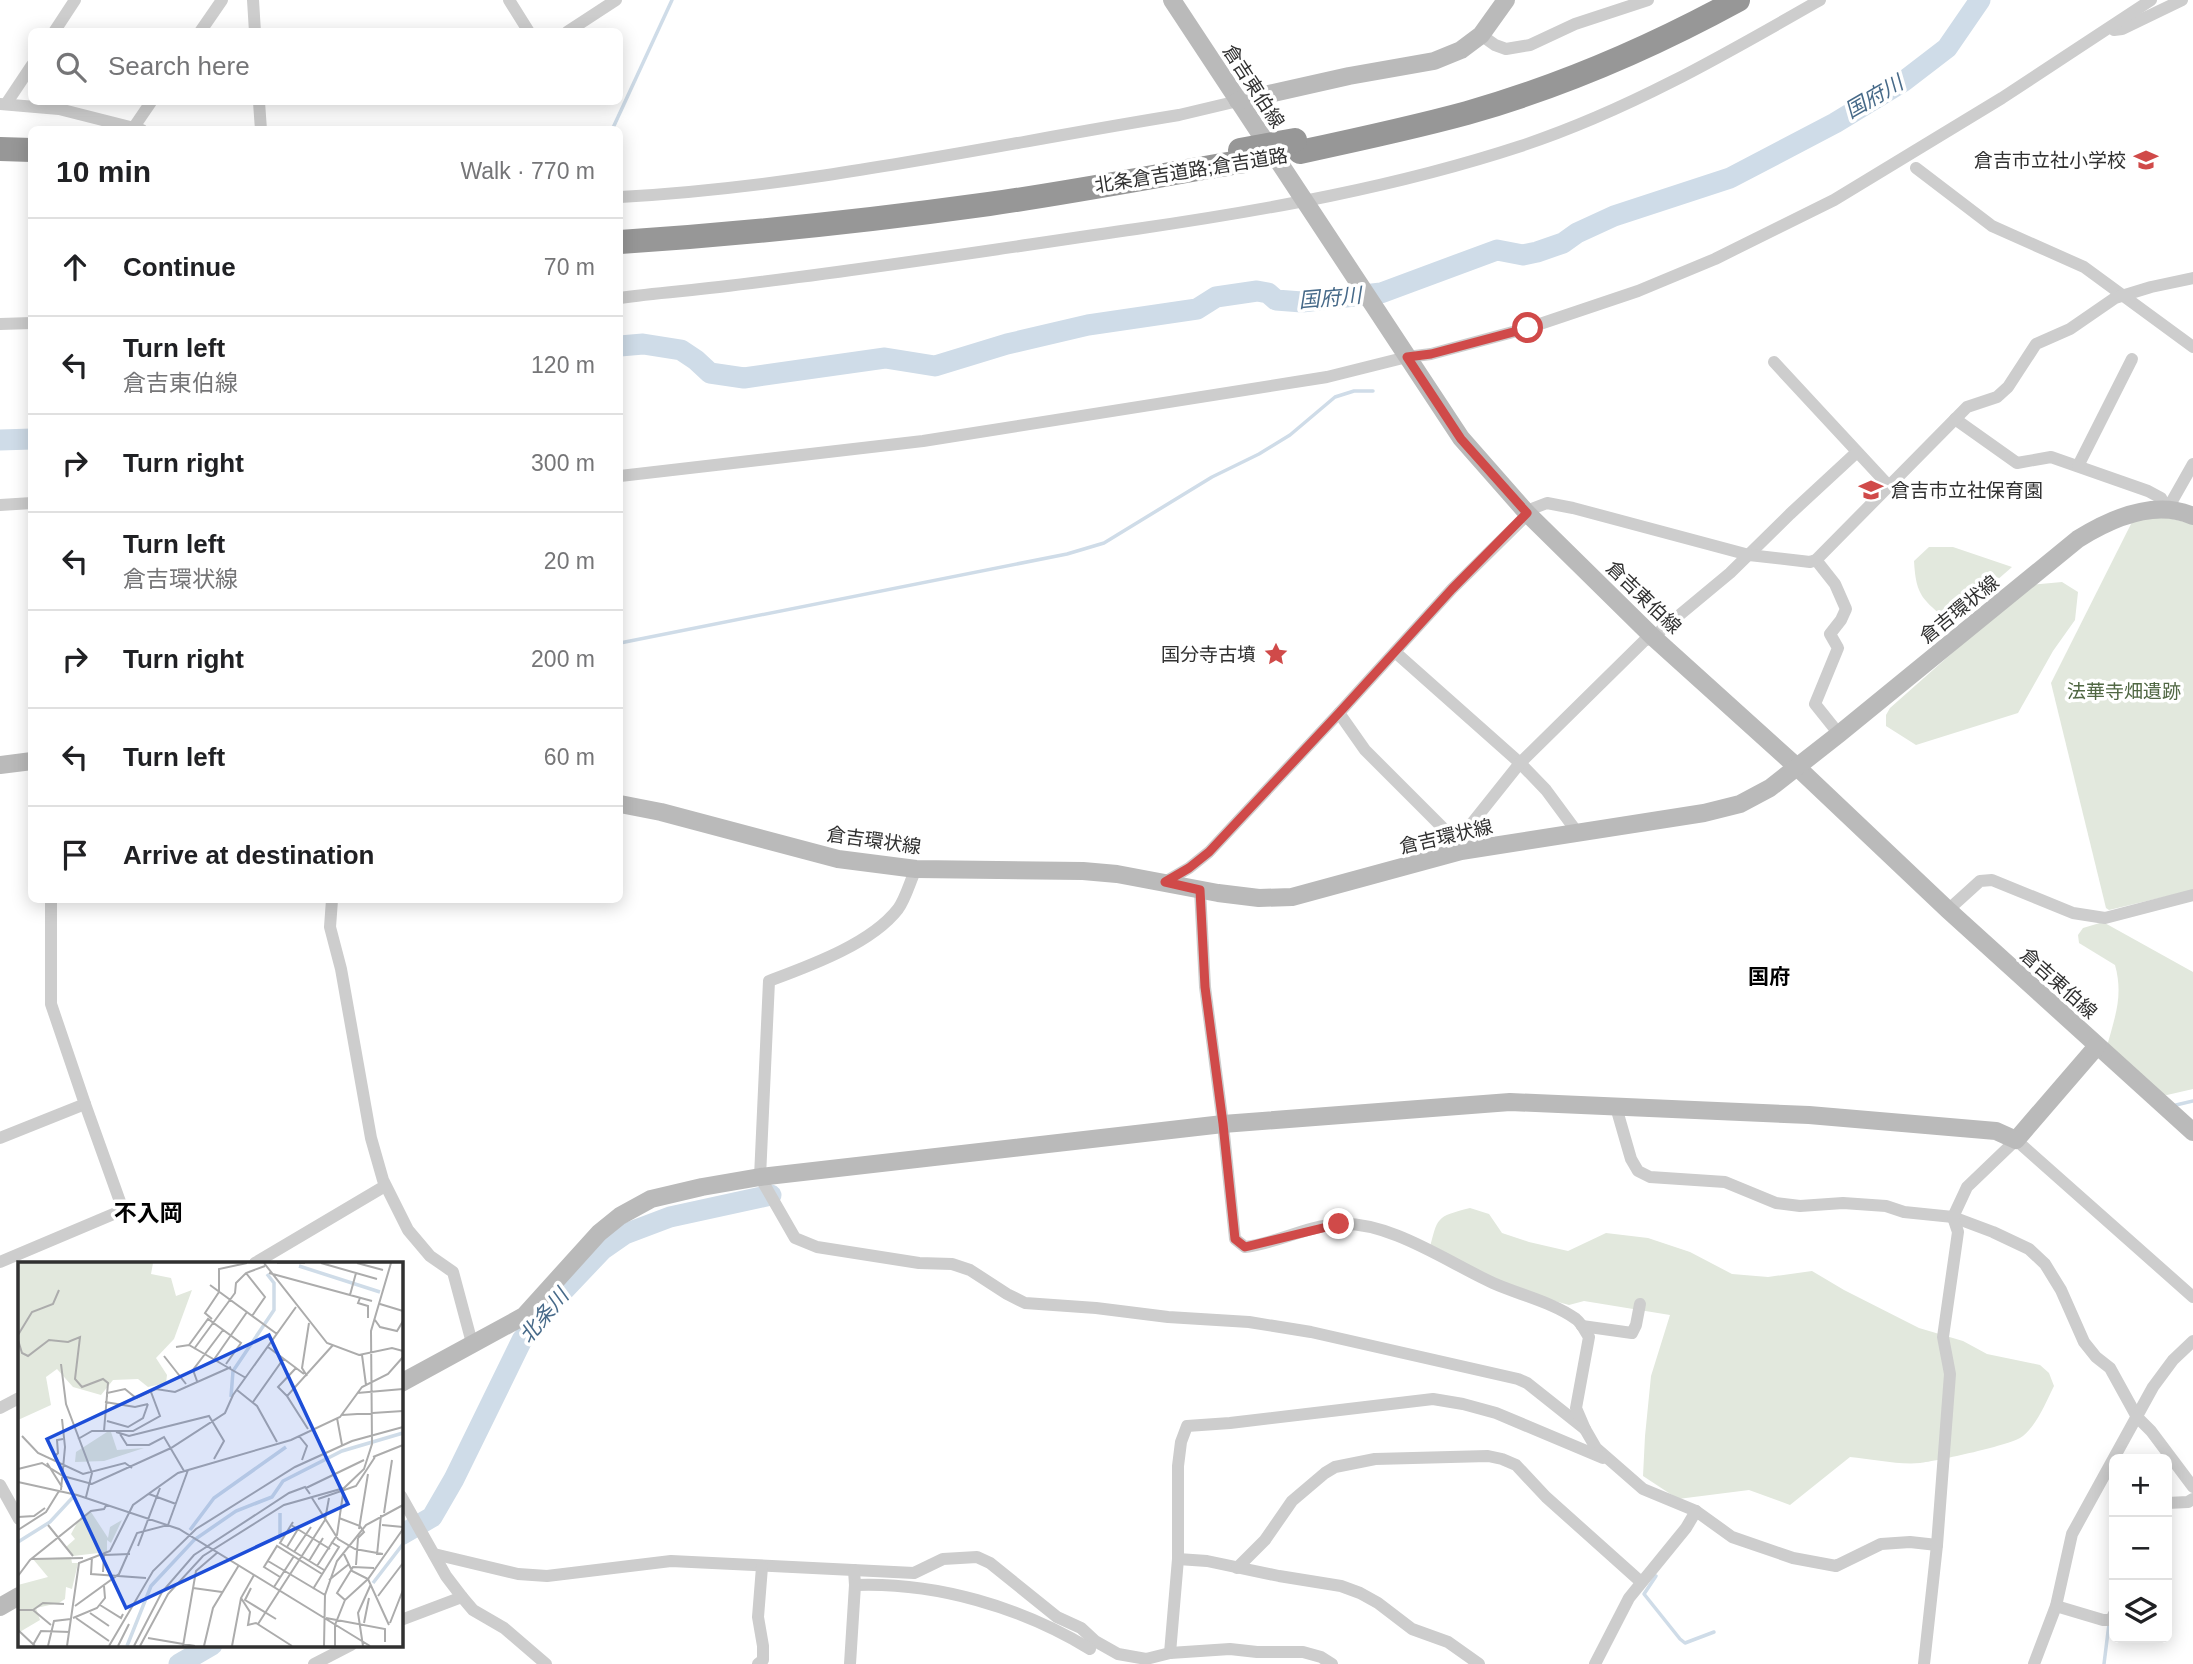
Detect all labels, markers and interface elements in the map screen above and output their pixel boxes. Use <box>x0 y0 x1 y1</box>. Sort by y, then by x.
search box <box>28 28 623 105</box>
street label: 倉吉東伯線 <box>1219 41 1288 132</box>
icon: search <box>52 48 90 86</box>
text: Search here <box>108 51 250 81</box>
water label: 国府川 <box>1841 70 1909 122</box>
street label: 北条倉吉道路;倉吉道路 <box>1093 145 1289 196</box>
school or university icon: 倉吉市立社小学校 <box>2132 146 2160 174</box>
place label: 倉吉市立社小学校 <box>1974 150 2126 171</box>
text: 10 min <box>56 155 151 188</box>
text: Walk · 770 m <box>460 158 595 184</box>
icon: ahead <box>56 248 94 286</box>
text: Continue <box>123 252 236 282</box>
text: 70 m <box>544 254 595 280</box>
water label: 国府川 <box>1298 283 1364 312</box>
route start <box>1512 312 1543 343</box>
text: Turn left <box>123 333 225 363</box>
icon: left <box>56 346 94 384</box>
text: 120 m <box>531 352 595 378</box>
text: 倉吉東伯線 <box>123 370 238 396</box>
icon: right <box>56 444 94 482</box>
text: Turn right <box>123 448 244 478</box>
text: 300 m <box>531 450 595 476</box>
school or university icon: 倉吉市立社保育園 <box>1857 476 1885 504</box>
place label: 倉吉市立社保育園 <box>1891 480 2043 501</box>
text: Turn left <box>123 529 225 559</box>
icon: left <box>56 542 94 580</box>
text: 20 m <box>544 548 595 574</box>
street label: 倉吉東伯線 <box>1602 557 1685 638</box>
text: 倉吉環状線 <box>123 566 238 592</box>
street label: 倉吉環状線 <box>1916 571 2003 647</box>
icon: right <box>56 640 94 678</box>
place icon: 国分寺古墳 <box>1262 640 1290 668</box>
text: Turn right <box>123 644 244 674</box>
place label: 国分寺古墳 <box>1161 644 1256 665</box>
text: 200 m <box>531 646 595 672</box>
park label: 法華寺畑遺跡 <box>2067 681 2181 702</box>
icon: left <box>56 738 94 776</box>
text: Turn left <box>123 742 225 772</box>
text: 60 m <box>544 744 595 770</box>
street label: 倉吉環状線 <box>1397 816 1495 857</box>
street label: 倉吉環状線 <box>825 823 922 858</box>
icon: arrive <box>56 836 94 874</box>
text: Arrive at destination <box>123 840 374 870</box>
street label: 倉吉東伯線 <box>2016 944 2101 1023</box>
district label: 国府 <box>1748 965 1790 988</box>
district label: 不入岡 <box>114 1200 183 1226</box>
route end <box>1323 1208 1354 1239</box>
inset map <box>18 1262 402 1646</box>
water label: 北条川 <box>515 1283 574 1347</box>
map controls <box>2109 1454 2172 1643</box>
button: + <box>2109 1454 2172 1517</box>
button: − <box>2109 1517 2172 1580</box>
button: layers <box>2109 1580 2172 1643</box>

